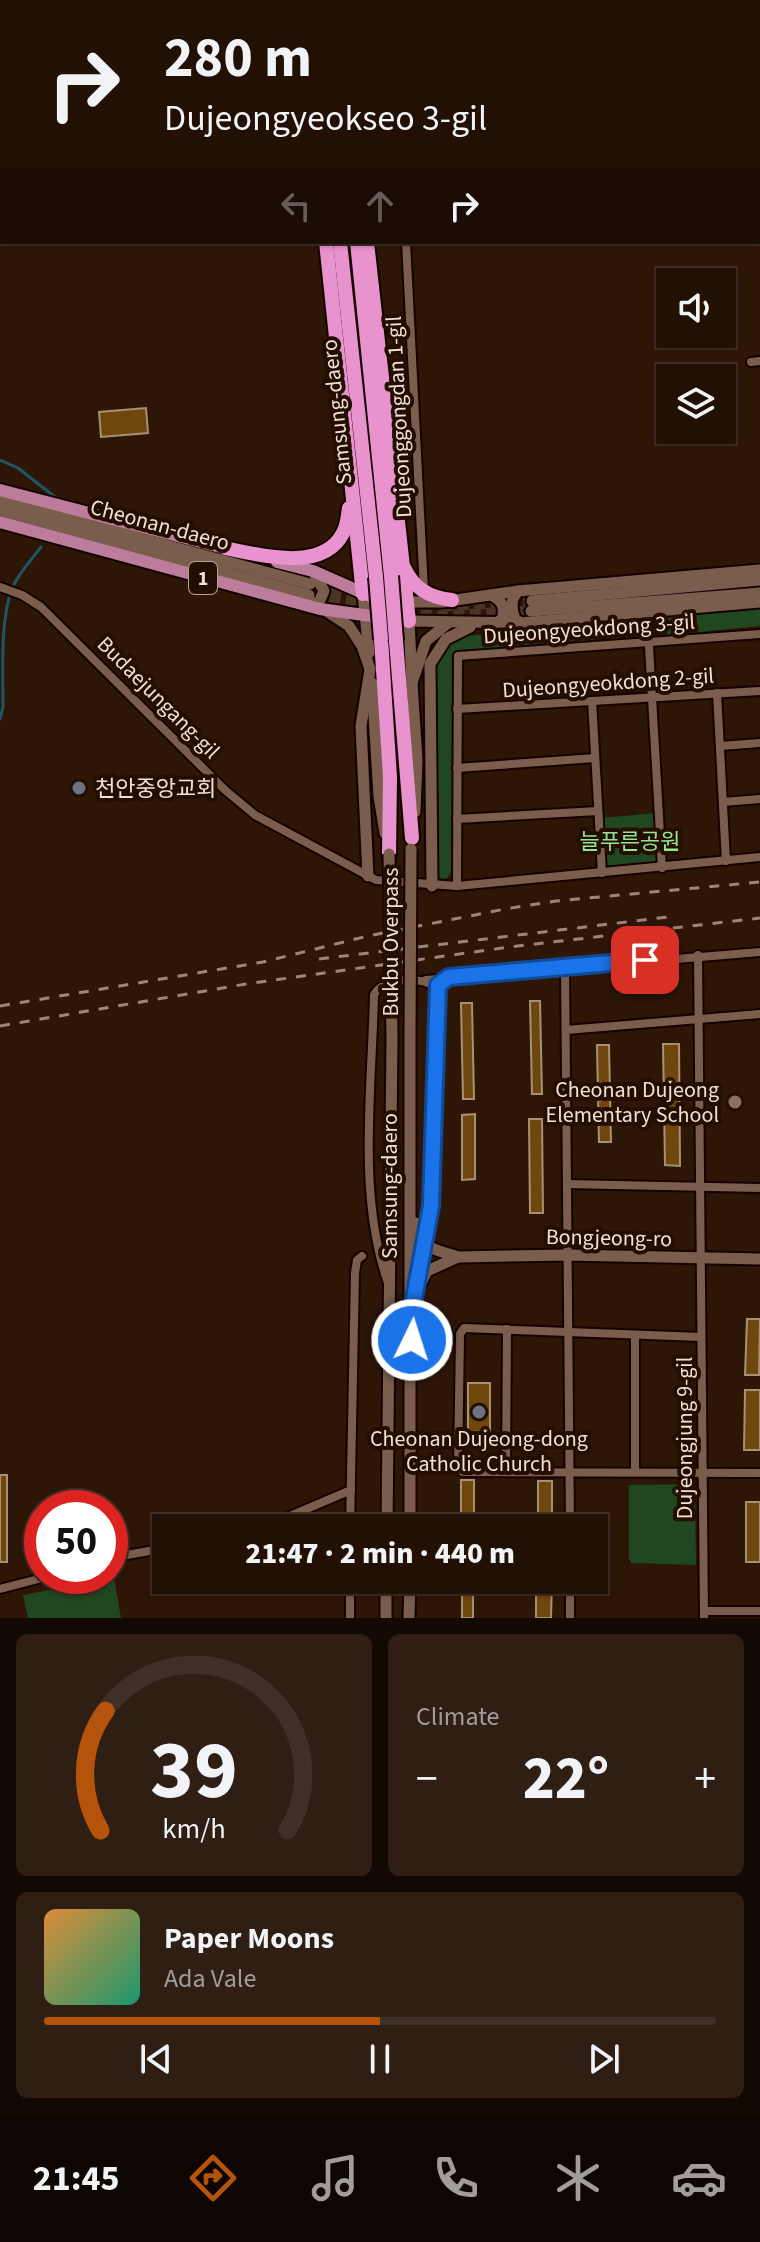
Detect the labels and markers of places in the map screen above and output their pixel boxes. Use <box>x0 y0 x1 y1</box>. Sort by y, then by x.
place label: 천안중앙교회 <box>95 773 216 805</box>
marker: 천안중앙교회 <box>70 779 88 797</box>
pin <box>611 926 679 994</box>
place label: Cheonan Dujeong Elementary School <box>546 1074 719 1131</box>
marker: Cheonan Dujeong Elementary School <box>726 1093 744 1111</box>
marker: Cheonan Dujeong-dong Catholic Church <box>470 1403 488 1421</box>
place label: Cheonan Dujeong-dong Catholic Church <box>370 1423 588 1480</box>

